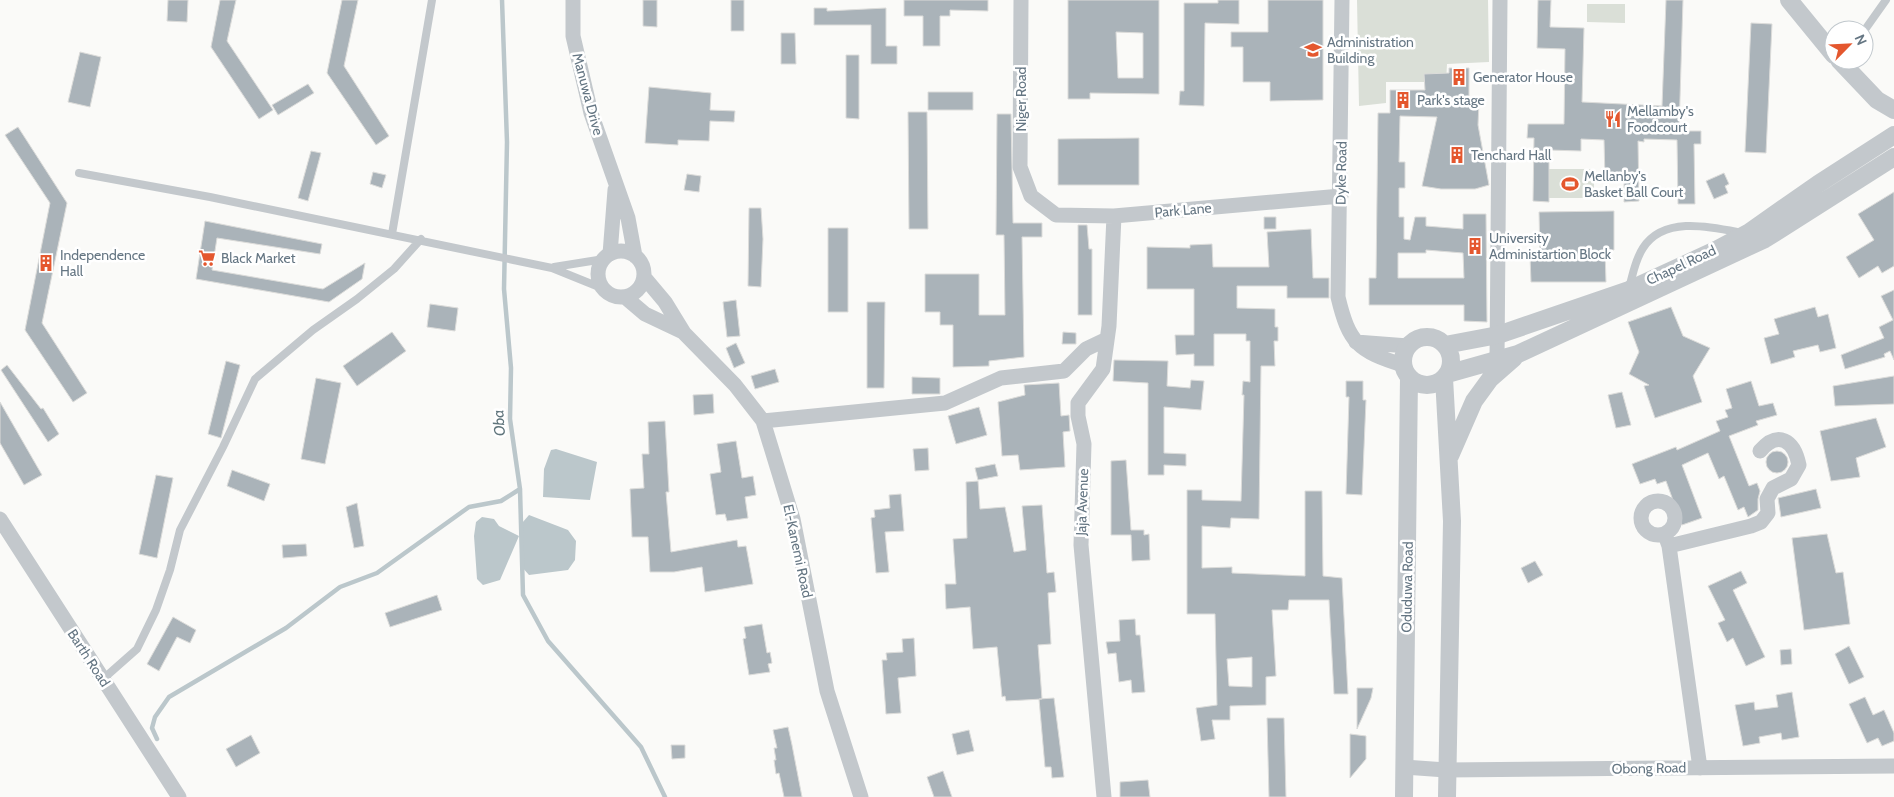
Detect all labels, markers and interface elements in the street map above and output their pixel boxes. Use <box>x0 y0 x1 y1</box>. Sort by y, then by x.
north arrow <box>1824 20 1874 70</box>
text: N <box>1851 32 1871 48</box>
place label: Administration Building <box>1327 33 1414 67</box>
school or university icon: Administration Building <box>1303 40 1323 60</box>
street label: Manuwa Drive <box>568 51 608 137</box>
street label: Niger Road <box>1012 67 1030 131</box>
building icon: Generator House <box>1449 67 1469 87</box>
place label: Generator House <box>1473 68 1573 86</box>
building icon: Park's stage <box>1393 90 1413 110</box>
place label: Park's stage <box>1417 91 1485 109</box>
place label: Mellamby's Foodcourt <box>1627 102 1694 136</box>
restaurant icon: Mellamby's Foodcourt <box>1603 109 1623 129</box>
street label: Dyke Road <box>1331 141 1351 205</box>
building icon: Tenchard Hall <box>1447 145 1467 165</box>
place label: Tenchard Hall <box>1471 146 1552 164</box>
place label: Mellanby's Basket Ball Court <box>1584 167 1684 201</box>
sports icon: Mellanby's Basket Ball Court <box>1560 174 1580 194</box>
street label: Park Lane <box>1154 199 1212 221</box>
place label: University Administartion Block <box>1489 229 1612 263</box>
building icon: University Administartion Block <box>1465 236 1485 256</box>
street label: Chapel Road <box>1643 241 1719 289</box>
place label: Independence Hall <box>60 246 145 280</box>
supermarket icon: Black Market <box>197 248 217 268</box>
place label: Black Market <box>221 249 296 267</box>
building icon: Independence Hall <box>36 253 56 273</box>
water label: Oba <box>489 409 509 437</box>
street label: Jaja Avenue <box>1072 468 1092 537</box>
street label: El-Kanemi Road <box>779 502 817 600</box>
street label: Oduduwa Road <box>1397 541 1417 633</box>
street label: Barth Road <box>64 626 114 690</box>
street label: Obong Road <box>1612 758 1686 778</box>

